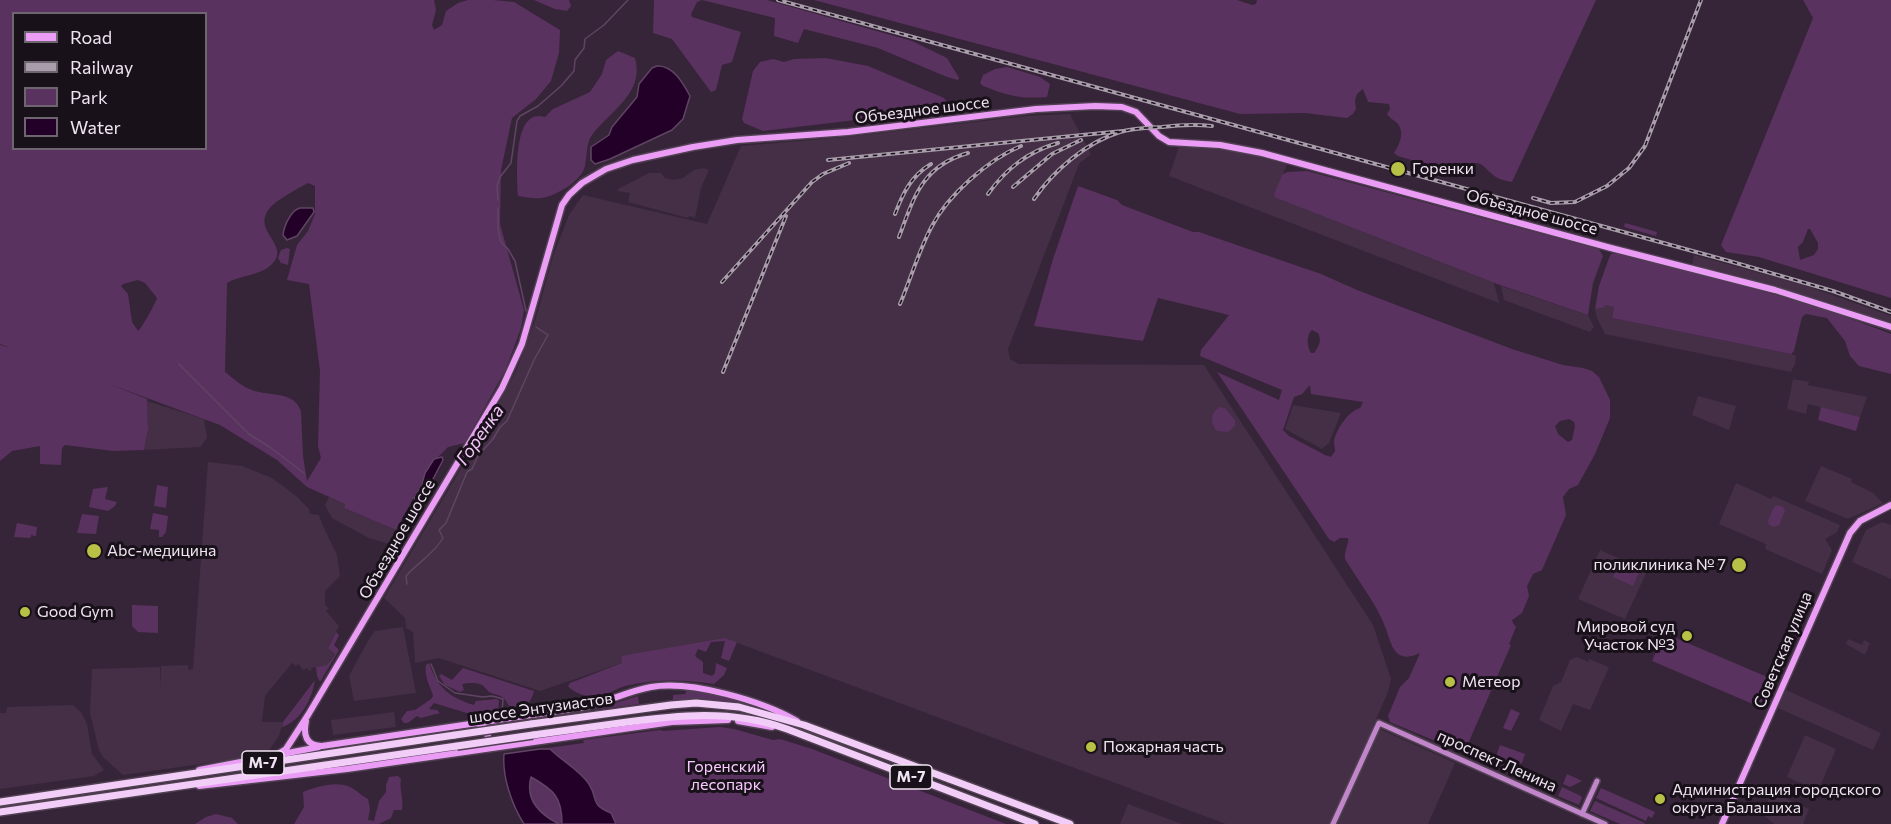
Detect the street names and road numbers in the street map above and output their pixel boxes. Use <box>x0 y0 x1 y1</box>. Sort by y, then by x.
street label: Объездное шоссе <box>854 92 990 128</box>
street label: Объездное шоссе <box>1464 185 1600 239</box>
street label: Объездное шоссе <box>355 476 439 602</box>
street label: Советская улица <box>1750 589 1816 711</box>
street label: шоссе Энтузиастов <box>468 688 614 728</box>
street label: проспект Ленина <box>1434 726 1560 796</box>
road number: М-7 <box>242 751 284 775</box>
road number: М-7 <box>890 765 932 789</box>

